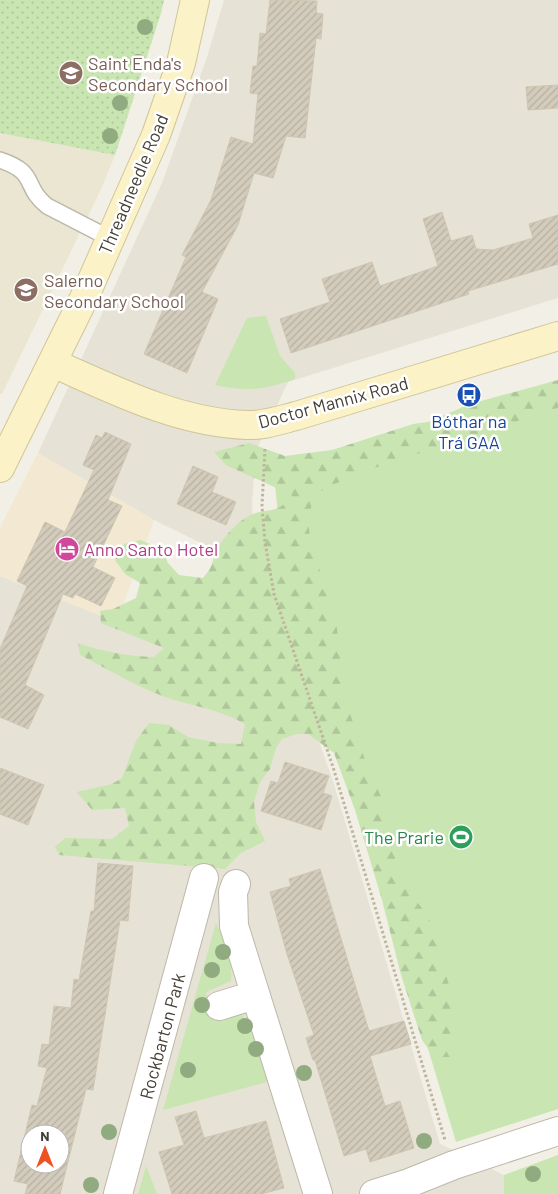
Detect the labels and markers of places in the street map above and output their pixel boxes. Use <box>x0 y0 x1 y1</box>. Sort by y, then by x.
place label: Saint Enda's Secondary School <box>88 52 228 95</box>
school or university icon: Saint Enda's Secondary School <box>58 60 84 86</box>
place label: Salerno Secondary School <box>44 269 184 312</box>
school or university icon: Salerno Secondary School <box>13 277 39 303</box>
bus stop icon: Bóthar na Trá GAA <box>456 382 482 408</box>
place label: Bóthar na Trá GAA <box>431 410 507 453</box>
hotel icon: Anno Santo Hotel <box>54 536 80 562</box>
place label: Anno Santo Hotel <box>84 538 218 560</box>
sports icon: The Prarie <box>448 824 474 850</box>
place label: The Prarie <box>364 826 444 848</box>

